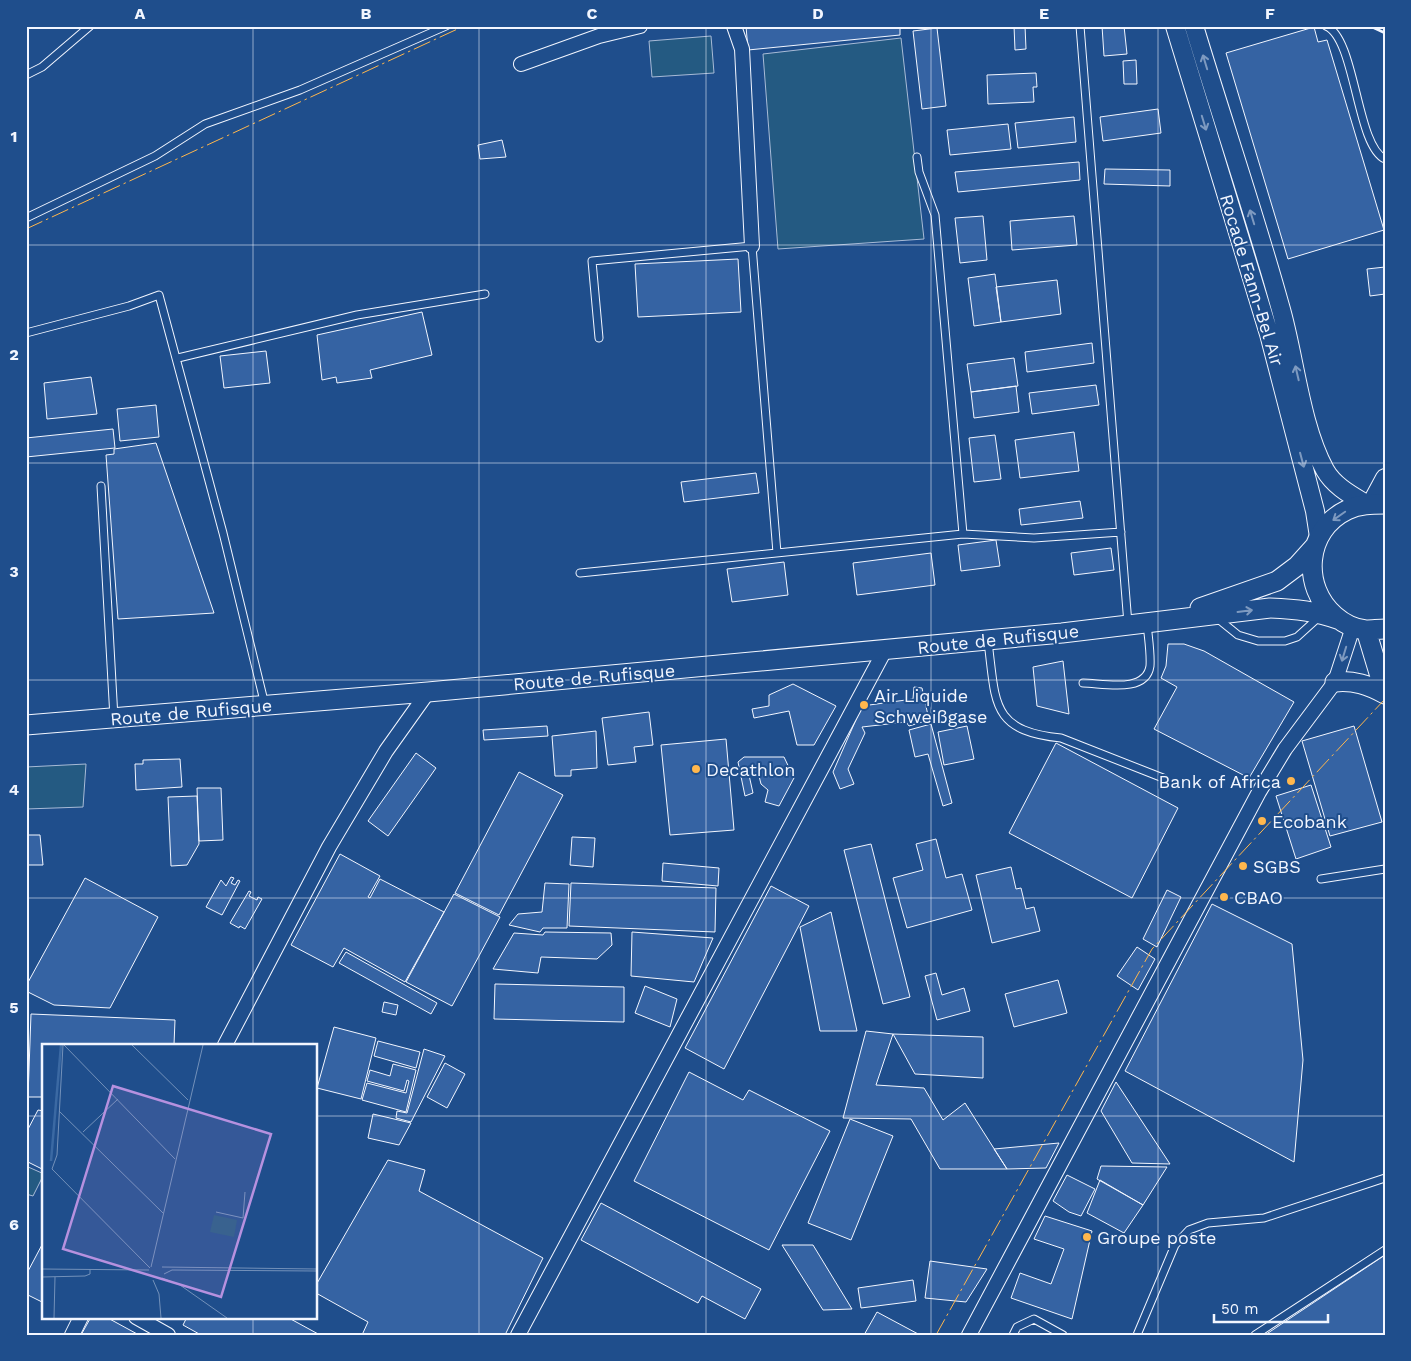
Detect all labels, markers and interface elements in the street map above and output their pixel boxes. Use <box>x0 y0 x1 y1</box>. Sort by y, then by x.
text: A <box>135 4 146 23</box>
text: B <box>361 4 372 23</box>
text: C <box>587 4 598 23</box>
text: D <box>812 4 824 23</box>
text: E <box>1039 4 1049 23</box>
text: F <box>1265 4 1275 23</box>
one-way arrow <box>1199 54 1209 70</box>
one-way arrow <box>1200 115 1210 131</box>
text: 1 <box>11 127 17 146</box>
street label: Rocade Fann-Bel Air <box>1216 191 1288 369</box>
one-way arrow <box>1247 210 1256 226</box>
text: 2 <box>9 345 19 364</box>
one-way arrow <box>1292 366 1301 382</box>
one-way arrow <box>1298 451 1307 467</box>
one-way arrow <box>1332 510 1346 521</box>
text: 3 <box>9 562 19 581</box>
one-way arrow <box>1236 606 1252 616</box>
street label: Route de Rufisque <box>916 620 1080 658</box>
one-way arrow <box>1338 646 1348 662</box>
street label: Route de Rufisque <box>512 659 676 695</box>
place label: Air Liquide Schweißgase <box>874 685 987 727</box>
street label: Route de Rufisque <box>109 694 273 730</box>
marker: Air Liquide Schweißgase <box>858 699 870 711</box>
place label: Decathlon <box>706 759 795 780</box>
marker: Decathlon <box>690 763 702 775</box>
place label: Bank of Africa <box>1159 771 1281 792</box>
marker: Bank of Africa <box>1285 775 1297 787</box>
text: 4 <box>9 780 19 799</box>
place label: Ecobank <box>1272 811 1347 832</box>
marker: Ecobank <box>1256 815 1268 827</box>
place label: SGBS <box>1253 856 1301 877</box>
marker: SGBS <box>1237 860 1249 872</box>
place label: CBAO <box>1234 887 1283 908</box>
marker: CBAO <box>1218 891 1230 903</box>
text: 5 <box>9 998 19 1017</box>
inset map <box>42 1044 318 1318</box>
text: 6 <box>9 1215 19 1234</box>
place label: Groupe poste <box>1097 1227 1216 1248</box>
marker: Groupe poste <box>1081 1231 1093 1243</box>
scale bar <box>1214 1291 1327 1323</box>
text: 50 m <box>1221 1300 1258 1318</box>

